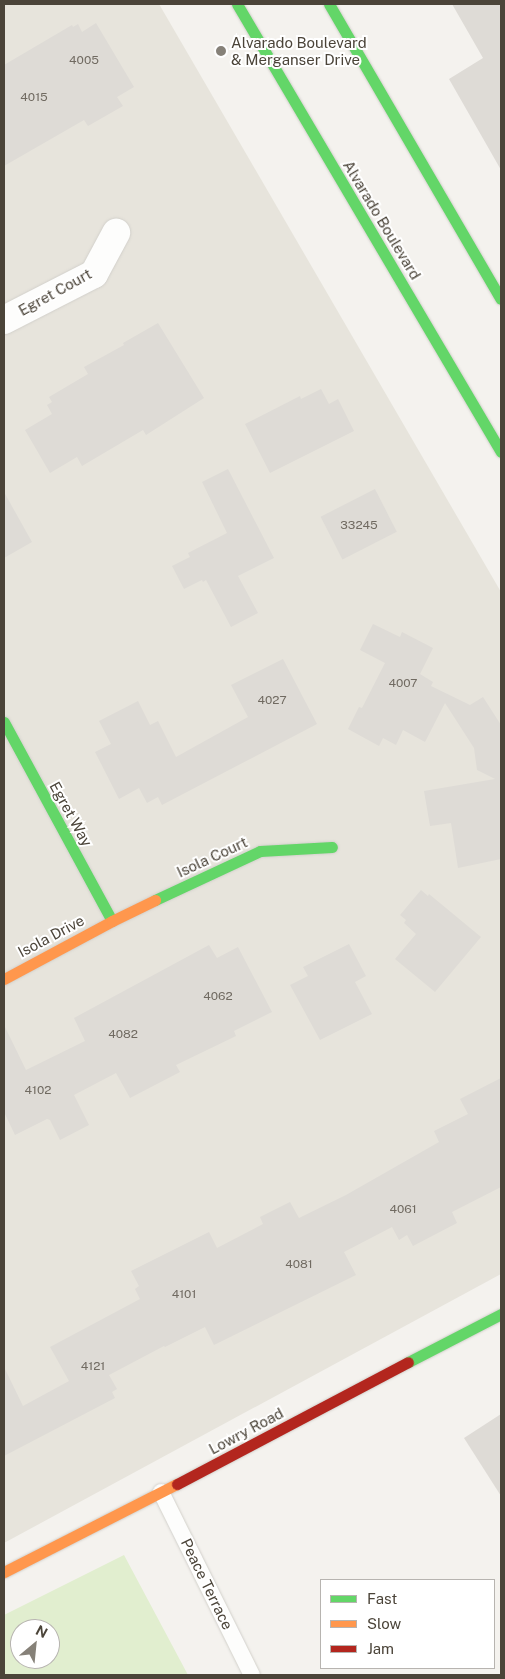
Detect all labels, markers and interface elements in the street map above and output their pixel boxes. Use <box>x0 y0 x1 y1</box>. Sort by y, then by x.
place label: Alvarado Boulevard & Merganser Drive <box>231 33 367 68</box>
marker: Alvarado Boulevard & Merganser Drive <box>215 45 227 57</box>
house number: 4005 <box>69 54 99 68</box>
house number: 4015 <box>20 91 48 105</box>
street label: Alvarado Boulevard <box>339 157 425 283</box>
street label: Egret Court <box>15 265 95 319</box>
house number: 33245 <box>340 519 378 533</box>
house number: 4007 <box>388 677 418 691</box>
house number: 4027 <box>257 694 287 708</box>
street label: Egret Way <box>46 778 96 850</box>
street label: Isola Court <box>174 833 250 881</box>
street label: Isola Drive <box>15 911 87 961</box>
house number: 4062 <box>203 990 233 1004</box>
house number: 4082 <box>108 1028 138 1042</box>
house number: 4102 <box>25 1084 51 1098</box>
house number: 4061 <box>389 1203 417 1217</box>
house number: 4081 <box>285 1258 313 1272</box>
house number: 4101 <box>172 1288 196 1302</box>
house number: 4121 <box>81 1360 105 1374</box>
street label: Lowry Road <box>206 1404 286 1458</box>
street label: Peace Terrace <box>177 1536 237 1632</box>
legend <box>320 1579 495 1669</box>
text: Fast <box>367 1590 397 1607</box>
text: Slow <box>367 1615 401 1632</box>
north arrow <box>10 1619 60 1669</box>
text: N <box>33 1622 50 1641</box>
text: Jam <box>367 1640 394 1657</box>

